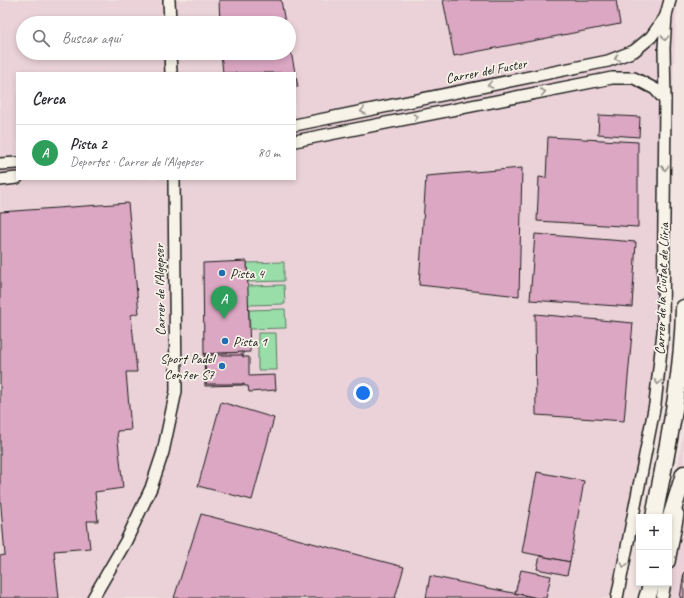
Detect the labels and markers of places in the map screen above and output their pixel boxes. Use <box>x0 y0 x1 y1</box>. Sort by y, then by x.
place label: Pista 4 <box>230 265 266 282</box>
marker: Pista 4 <box>217 268 227 278</box>
pin: A <box>211 286 237 319</box>
place label: Pista 1 <box>233 333 268 350</box>
marker: Pista 1 <box>220 336 230 346</box>
place label: Sport Padel Cen7er S7 <box>160 350 217 383</box>
marker: Sport Padel Cen7er S7 <box>217 361 227 371</box>

